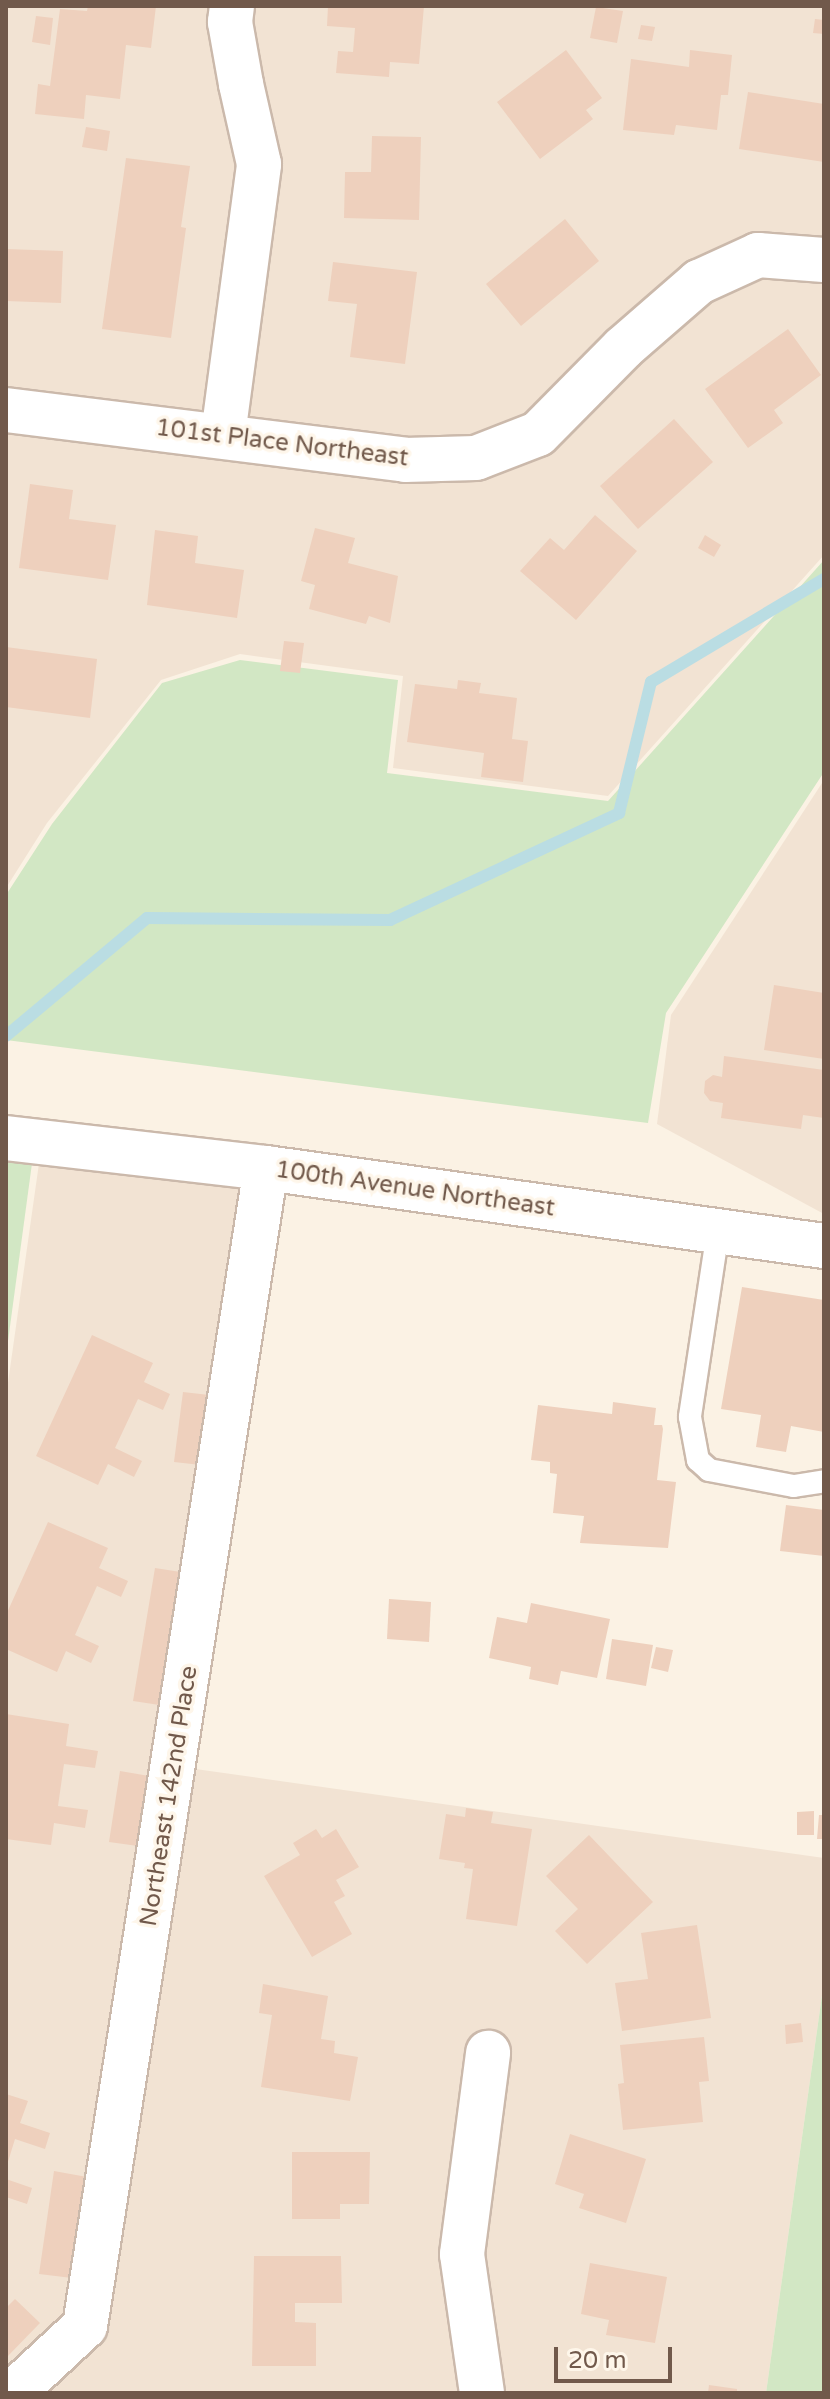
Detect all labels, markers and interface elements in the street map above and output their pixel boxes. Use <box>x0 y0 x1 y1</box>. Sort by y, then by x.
street label: 101st Place Northeast <box>154 413 410 473</box>
street label: 100th Avenue Northeast <box>274 1155 556 1223</box>
street label: Northeast 142nd Place <box>134 1664 204 1928</box>
scale bar <box>558 2331 676 2381</box>
text: 20 m <box>568 2346 626 2375</box>

